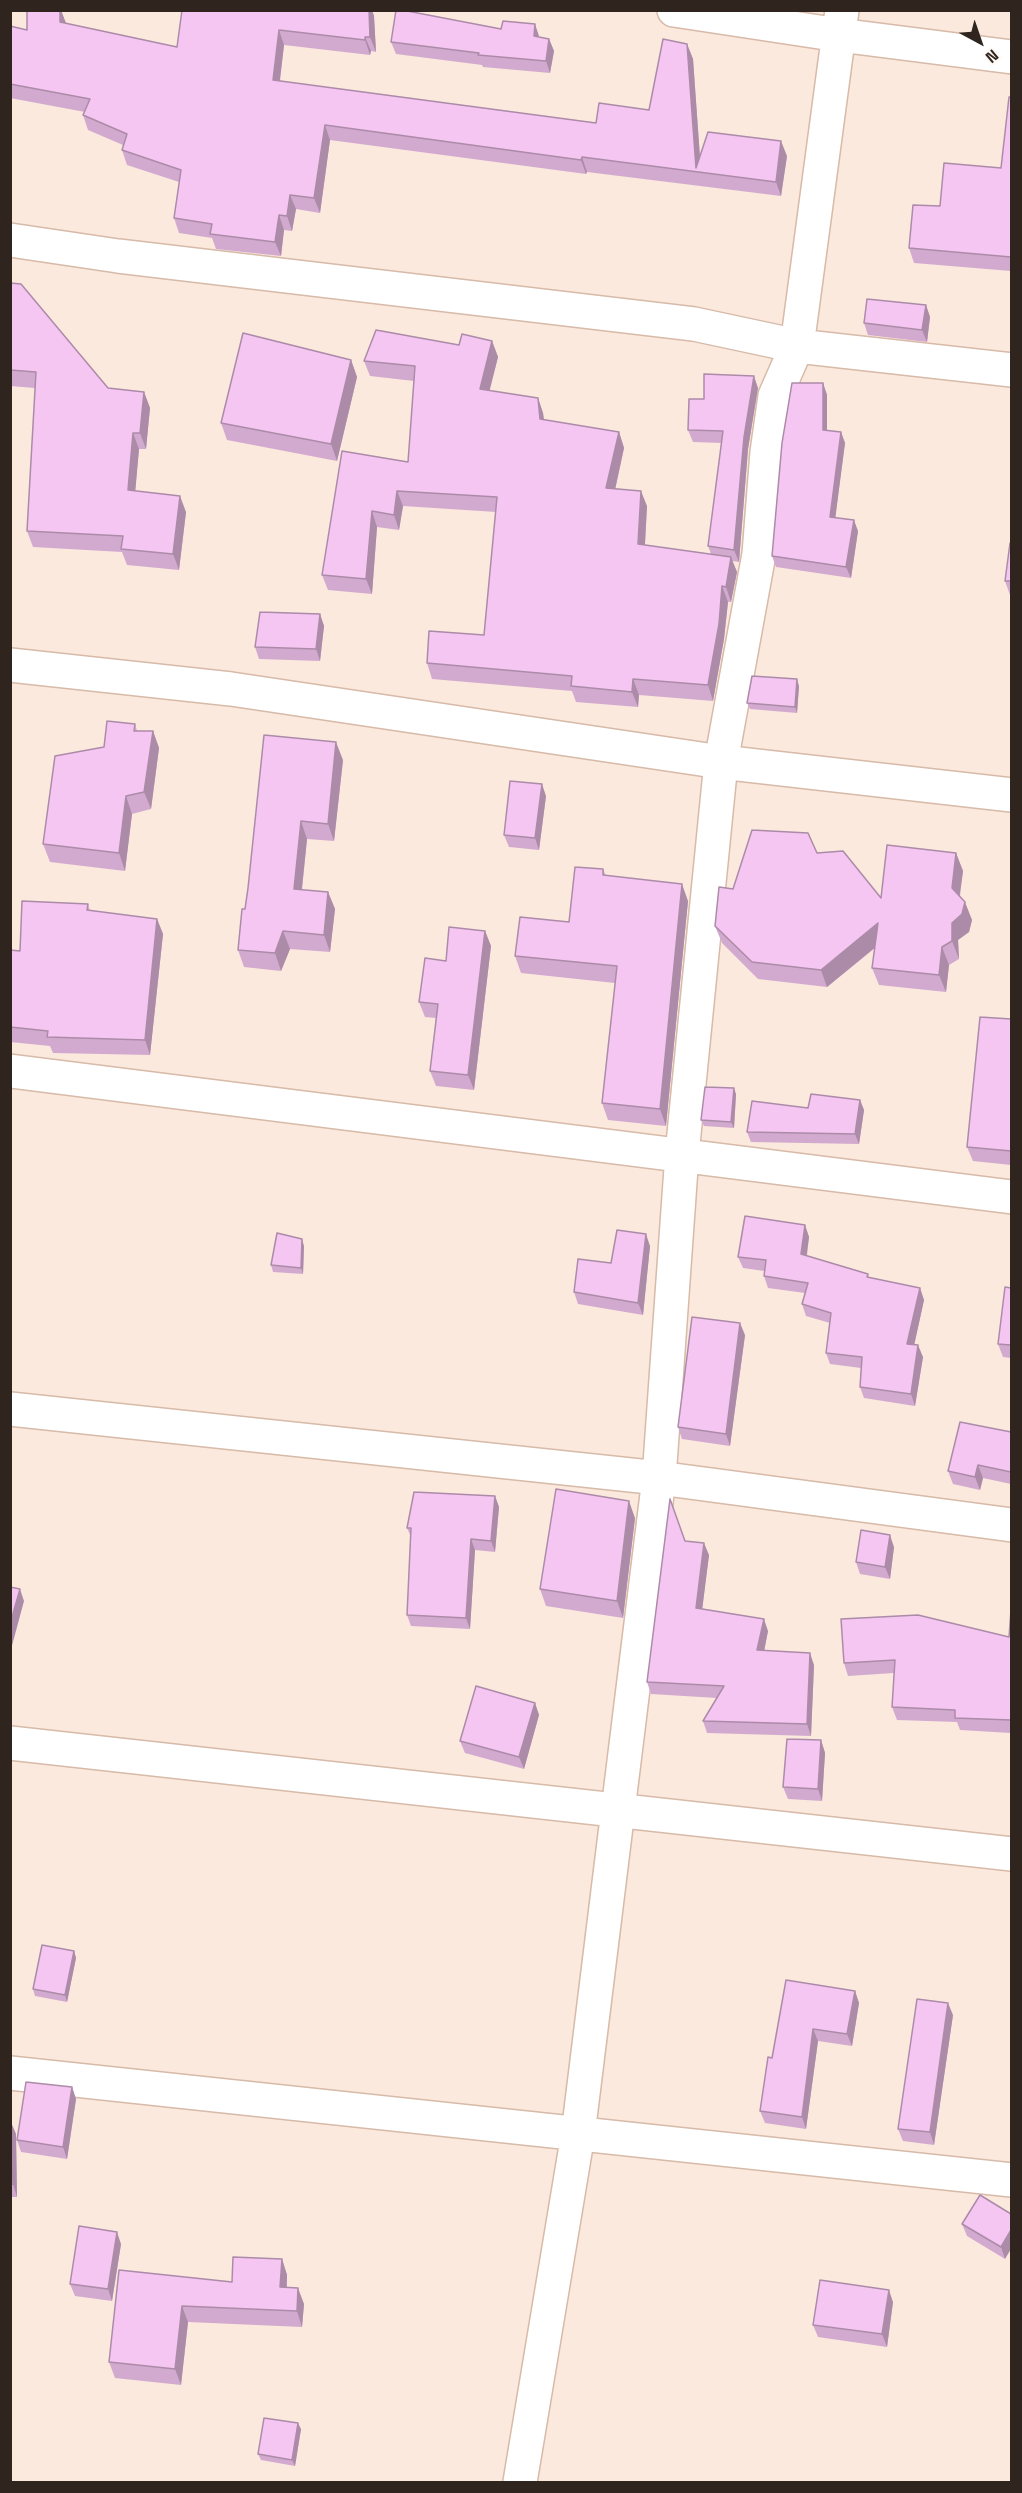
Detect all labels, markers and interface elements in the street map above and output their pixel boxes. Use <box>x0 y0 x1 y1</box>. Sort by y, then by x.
north arrow <box>950 12 1010 72</box>
text: N <box>981 45 1003 68</box>

